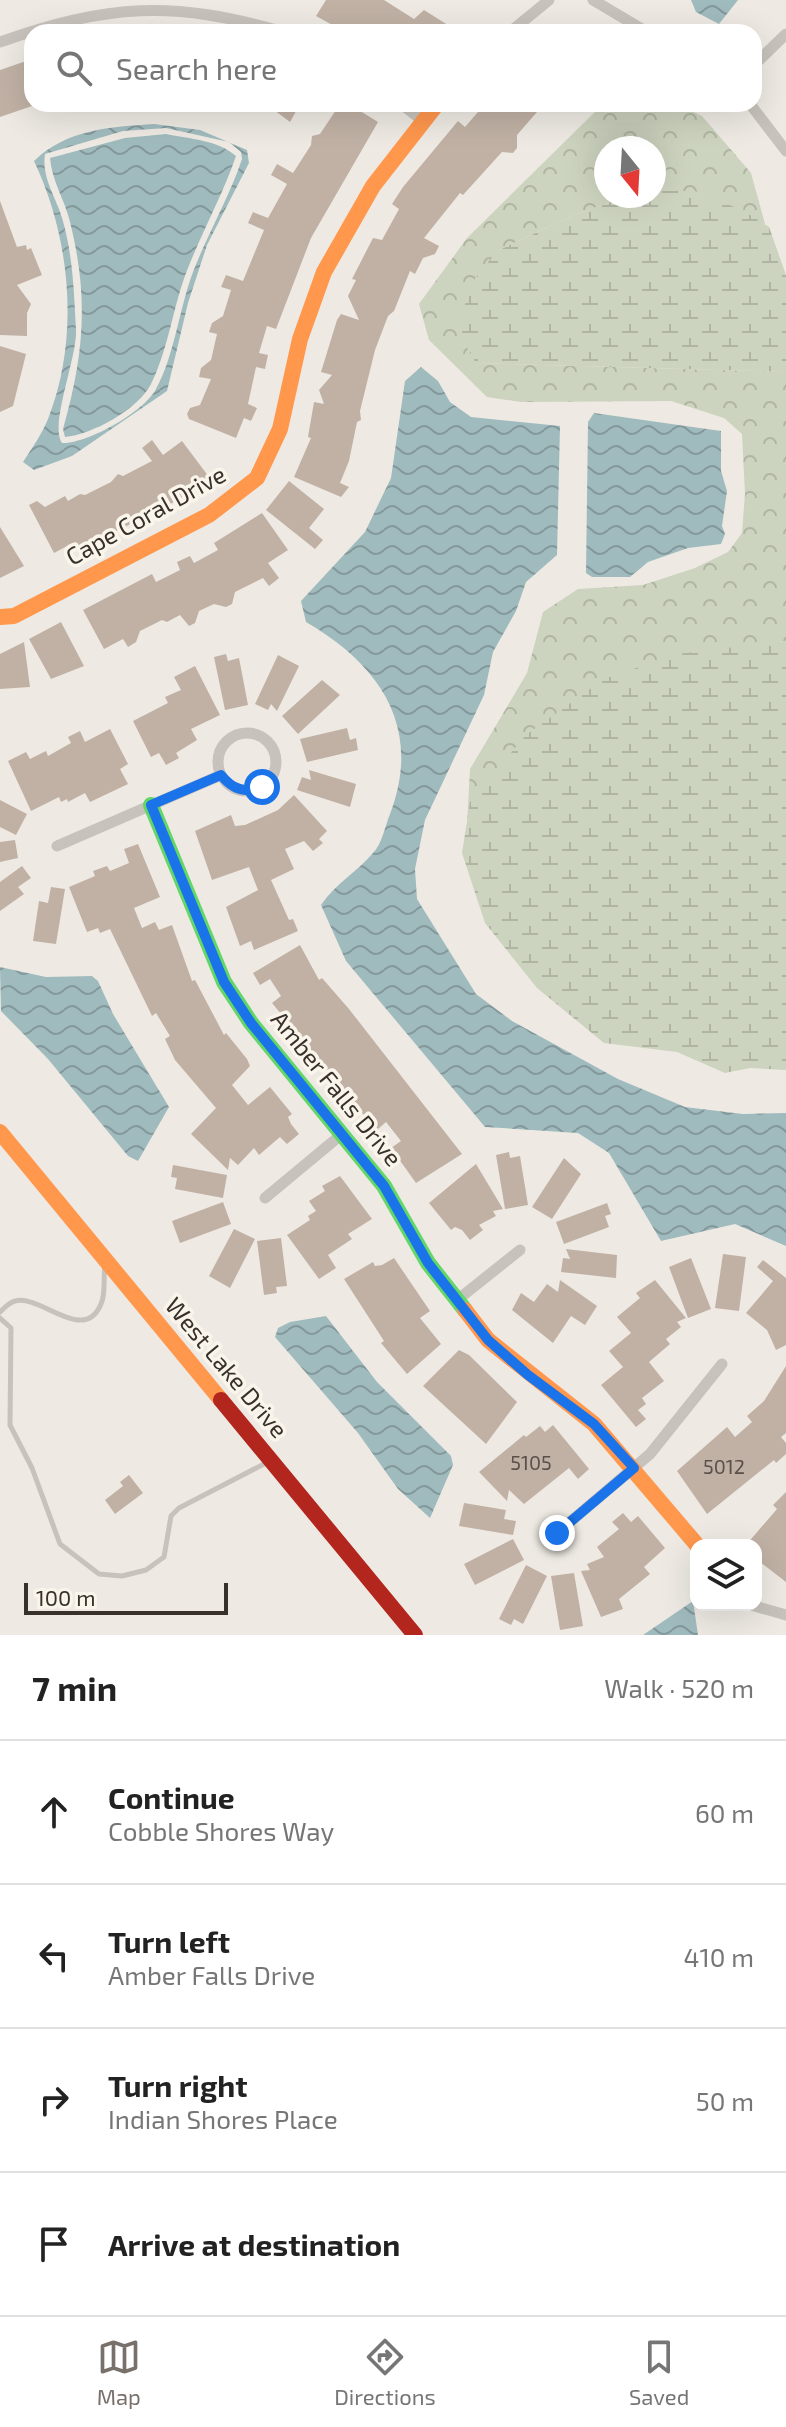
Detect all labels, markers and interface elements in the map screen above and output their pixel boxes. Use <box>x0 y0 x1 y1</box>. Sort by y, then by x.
search box <box>24 24 762 112</box>
icon: search <box>52 46 96 90</box>
text: Search here <box>116 50 277 86</box>
north arrow <box>594 136 666 208</box>
street label: Cape Coral Drive <box>60 459 230 571</box>
route start <box>244 769 280 805</box>
street label: Amber Falls Drive <box>266 1005 409 1172</box>
street label: West Lake Drive <box>160 1291 294 1443</box>
house number: 5105 <box>510 1450 552 1474</box>
house number: 5012 <box>703 1454 745 1478</box>
route end <box>539 1515 575 1551</box>
map controls <box>690 1539 762 1611</box>
button: layers <box>690 1539 762 1611</box>
scale bar <box>24 1579 228 1615</box>
text: 100 m <box>36 1584 95 1610</box>
text: 7 min <box>32 1667 117 1708</box>
text: Walk · 520 m <box>604 1672 754 1703</box>
text: Continue <box>108 1779 235 1815</box>
icon: ahead <box>32 1790 76 1834</box>
text: 60 m <box>695 1797 754 1828</box>
text: Cobble Shores Way <box>108 1815 334 1846</box>
text: Turn left <box>108 1923 230 1959</box>
icon: left <box>32 1934 76 1978</box>
text: 410 m <box>683 1941 754 1972</box>
text: Amber Falls Drive <box>108 1959 315 1990</box>
text: Turn right <box>108 2067 248 2103</box>
icon: right <box>32 2078 76 2122</box>
text: 50 m <box>696 2085 754 2116</box>
text: Indian Shores Place <box>108 2103 338 2134</box>
icon: arrive <box>32 2222 76 2266</box>
text: Arrive at destination <box>108 2226 400 2262</box>
tab: Map <box>97 2335 141 2409</box>
tab: Directions <box>334 2335 436 2409</box>
tab: Saved <box>629 2335 689 2409</box>

